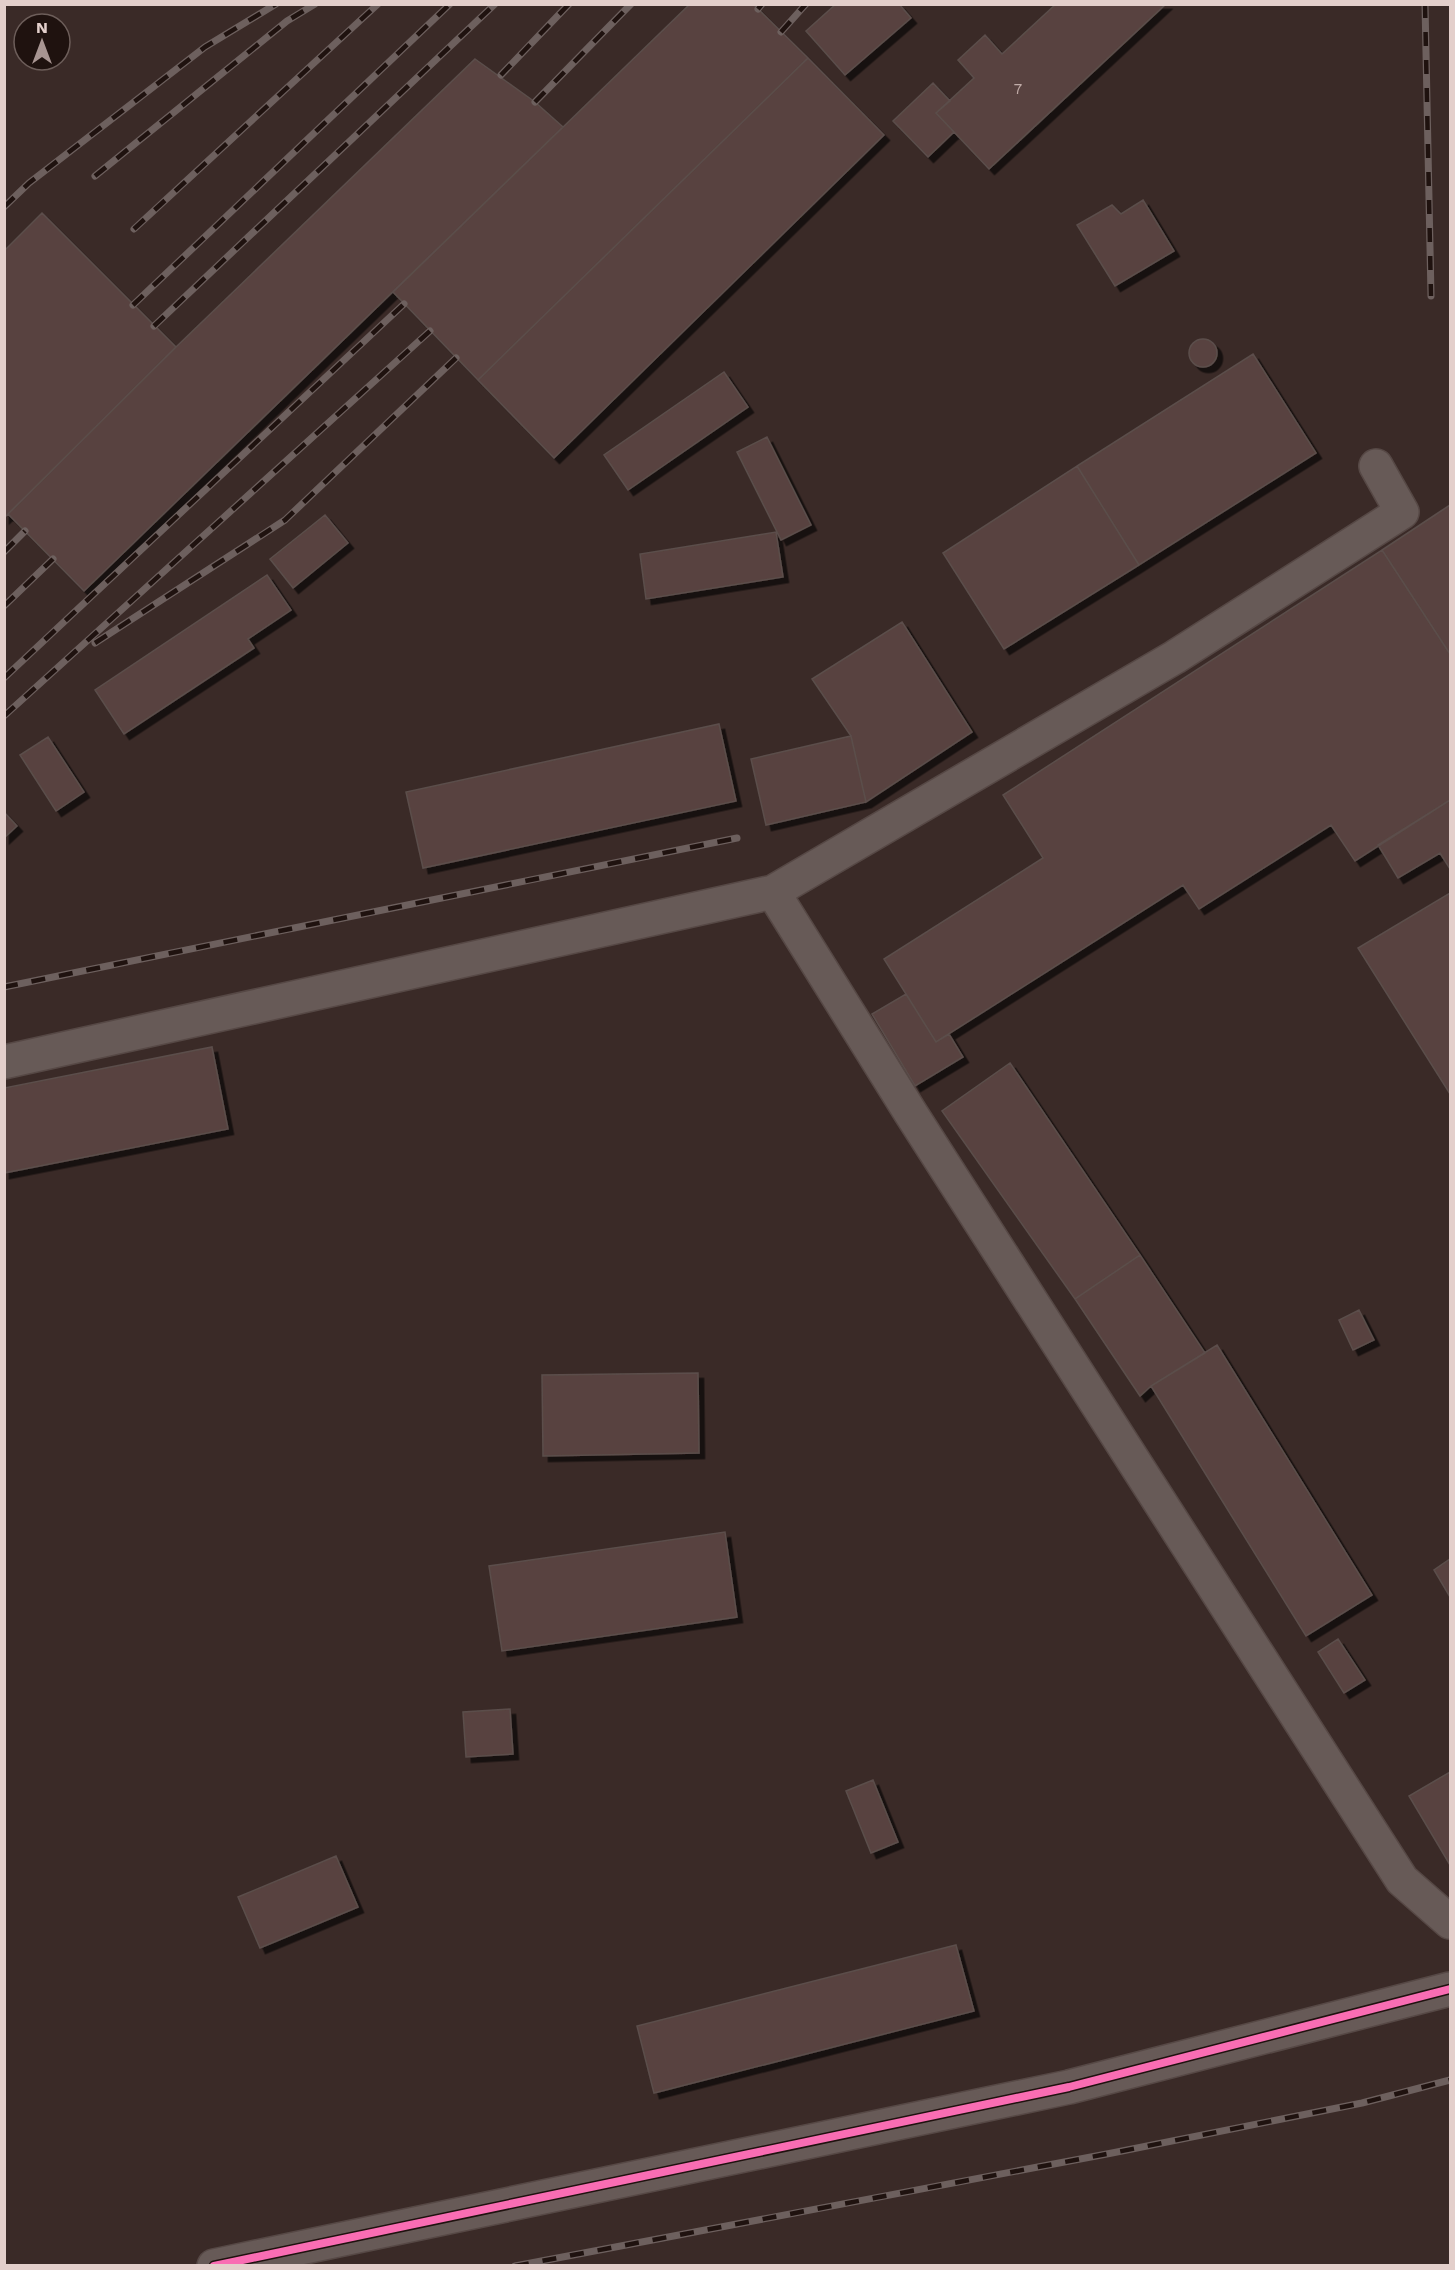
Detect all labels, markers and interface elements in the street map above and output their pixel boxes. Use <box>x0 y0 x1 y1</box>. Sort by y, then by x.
north arrow <box>12 12 72 72</box>
text: N <box>36 18 48 37</box>
house number: 7 <box>1014 80 1022 98</box>

